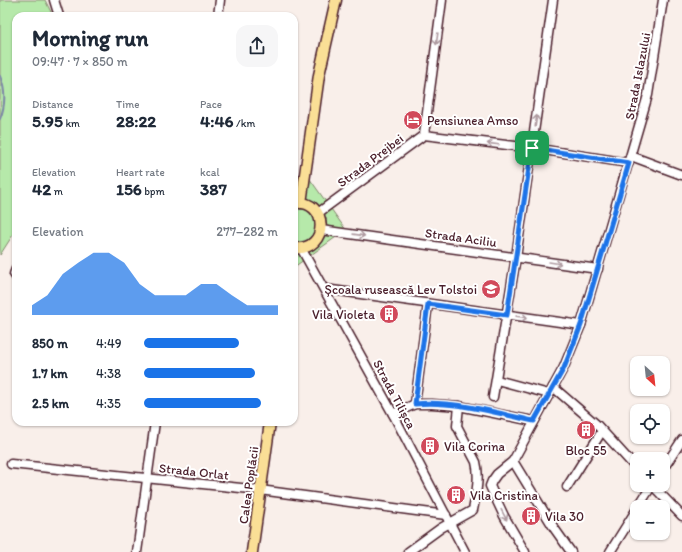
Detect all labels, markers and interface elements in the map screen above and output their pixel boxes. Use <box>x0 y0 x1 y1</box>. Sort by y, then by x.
text: Morning run <box>32 25 148 52</box>
button: share <box>236 25 278 67</box>
street label: Strada Islazului <box>622 31 653 121</box>
one-way arrow <box>433 32 441 45</box>
text: 09:47 · 7 × 850 m <box>32 54 128 69</box>
text: Distance <box>32 98 73 111</box>
text: Time <box>116 98 139 111</box>
text: Pace <box>200 98 222 111</box>
hotel icon: Pensiunea Amso <box>402 109 424 131</box>
text: 5.95 <box>32 111 63 131</box>
text: 28:22 <box>116 111 156 131</box>
text: 4:46 <box>200 111 234 131</box>
place label: Pensiunea Amso <box>427 113 519 128</box>
one-way arrow <box>532 115 540 128</box>
text: km <box>63 117 80 130</box>
text: /km <box>234 117 255 130</box>
street label: Strada Prejbei <box>334 131 406 190</box>
pin <box>515 131 549 165</box>
icon: arrive <box>521 137 543 159</box>
one-way arrow <box>487 140 500 148</box>
text: Elevation <box>32 166 76 179</box>
text: Heart rate <box>116 166 165 179</box>
text: kcal <box>200 166 220 179</box>
text: 42 <box>32 179 51 199</box>
text: 156 <box>116 179 142 199</box>
text: 387 <box>200 179 227 199</box>
text: m <box>51 185 63 198</box>
text: bpm <box>142 185 165 198</box>
text: Elevation <box>32 224 84 239</box>
text: 277–282 m <box>216 224 278 239</box>
street label: Strada Aciliu <box>424 225 498 250</box>
one-way arrow <box>352 231 365 239</box>
one-way arrow <box>548 259 561 267</box>
school or university icon: Școala rusească Lev Tolstoi <box>480 278 502 300</box>
place label: Școala rusească Lev Tolstoi <box>325 282 477 297</box>
building icon: Vila Violeta <box>378 303 400 325</box>
place label: Vila Violeta <box>312 307 375 322</box>
one-way arrow <box>515 313 528 321</box>
text: 850 m <box>32 336 68 351</box>
text: 4:49 <box>96 336 122 351</box>
north arrow <box>630 356 670 396</box>
map controls <box>630 356 670 540</box>
street label: Strada Tilișca <box>370 357 419 432</box>
text: 1.7 km <box>32 366 68 381</box>
text: 4:38 <box>96 366 121 381</box>
text: 2.5 km <box>32 396 69 411</box>
text: 4:35 <box>96 396 121 411</box>
button: locate <box>630 404 670 444</box>
building icon: Bloc 55 <box>575 419 597 441</box>
building icon: Vila Corina <box>419 435 441 457</box>
place label: Vila Corina <box>444 439 506 454</box>
place label: Bloc 55 <box>565 443 607 458</box>
street label: Calea Poplăcii <box>236 445 261 525</box>
button: + <box>630 452 670 492</box>
street label: Strada Orlat <box>158 460 230 483</box>
building icon: Vila Cristina <box>445 484 467 506</box>
place label: Vila Cristina <box>470 488 539 503</box>
button: − <box>630 500 670 540</box>
building icon: Vila 30 <box>520 505 542 527</box>
one-way arrow <box>501 509 508 521</box>
place label: Vila 30 <box>545 509 584 524</box>

